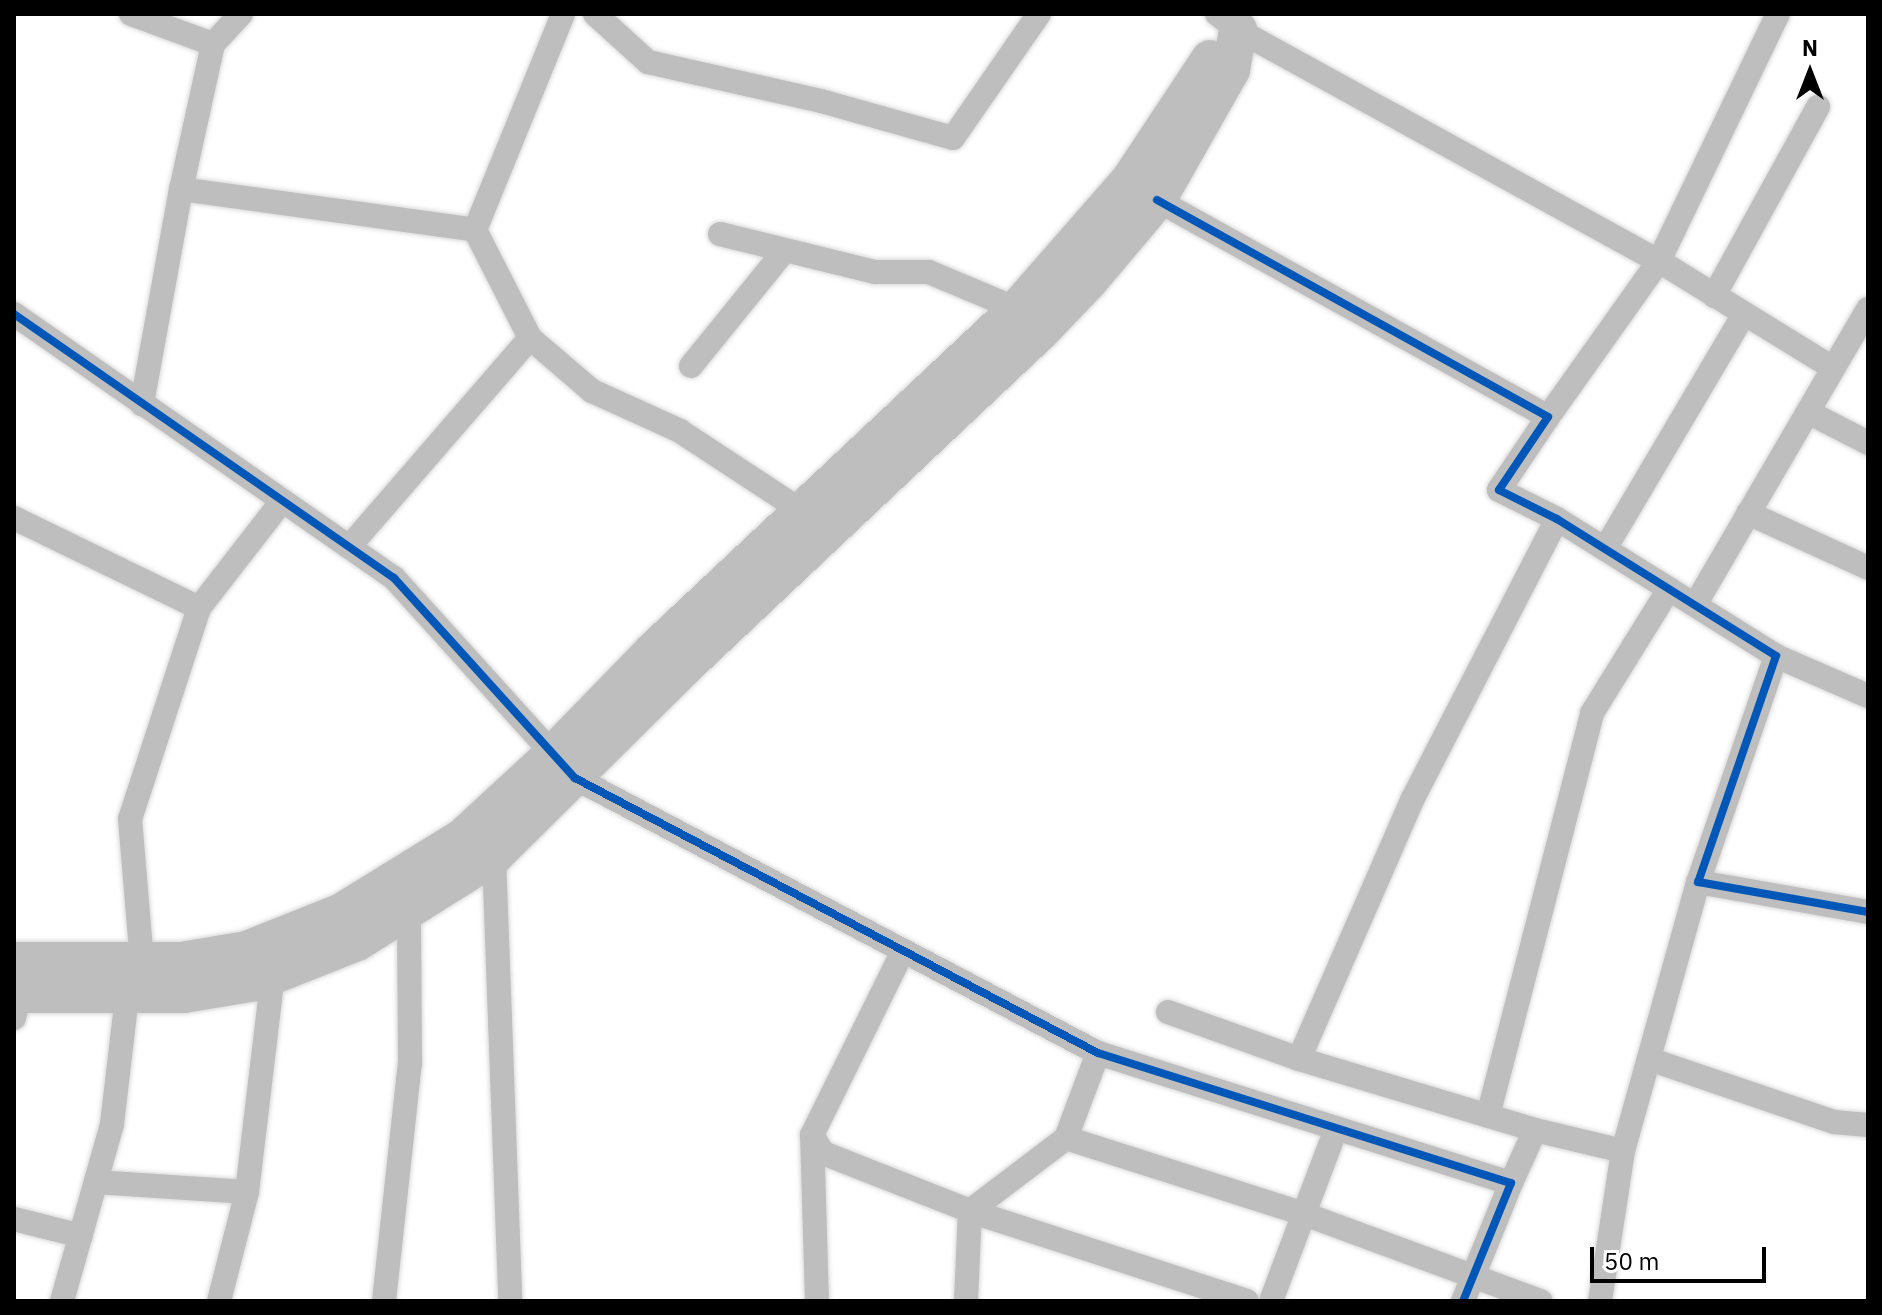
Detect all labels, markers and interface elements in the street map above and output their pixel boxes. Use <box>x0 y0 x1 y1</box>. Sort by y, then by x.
north arrow <box>1770 32 1850 112</box>
text: N <box>1802 33 1818 62</box>
scale bar <box>1594 1231 1770 1281</box>
text: 50 m <box>1604 1245 1659 1277</box>

